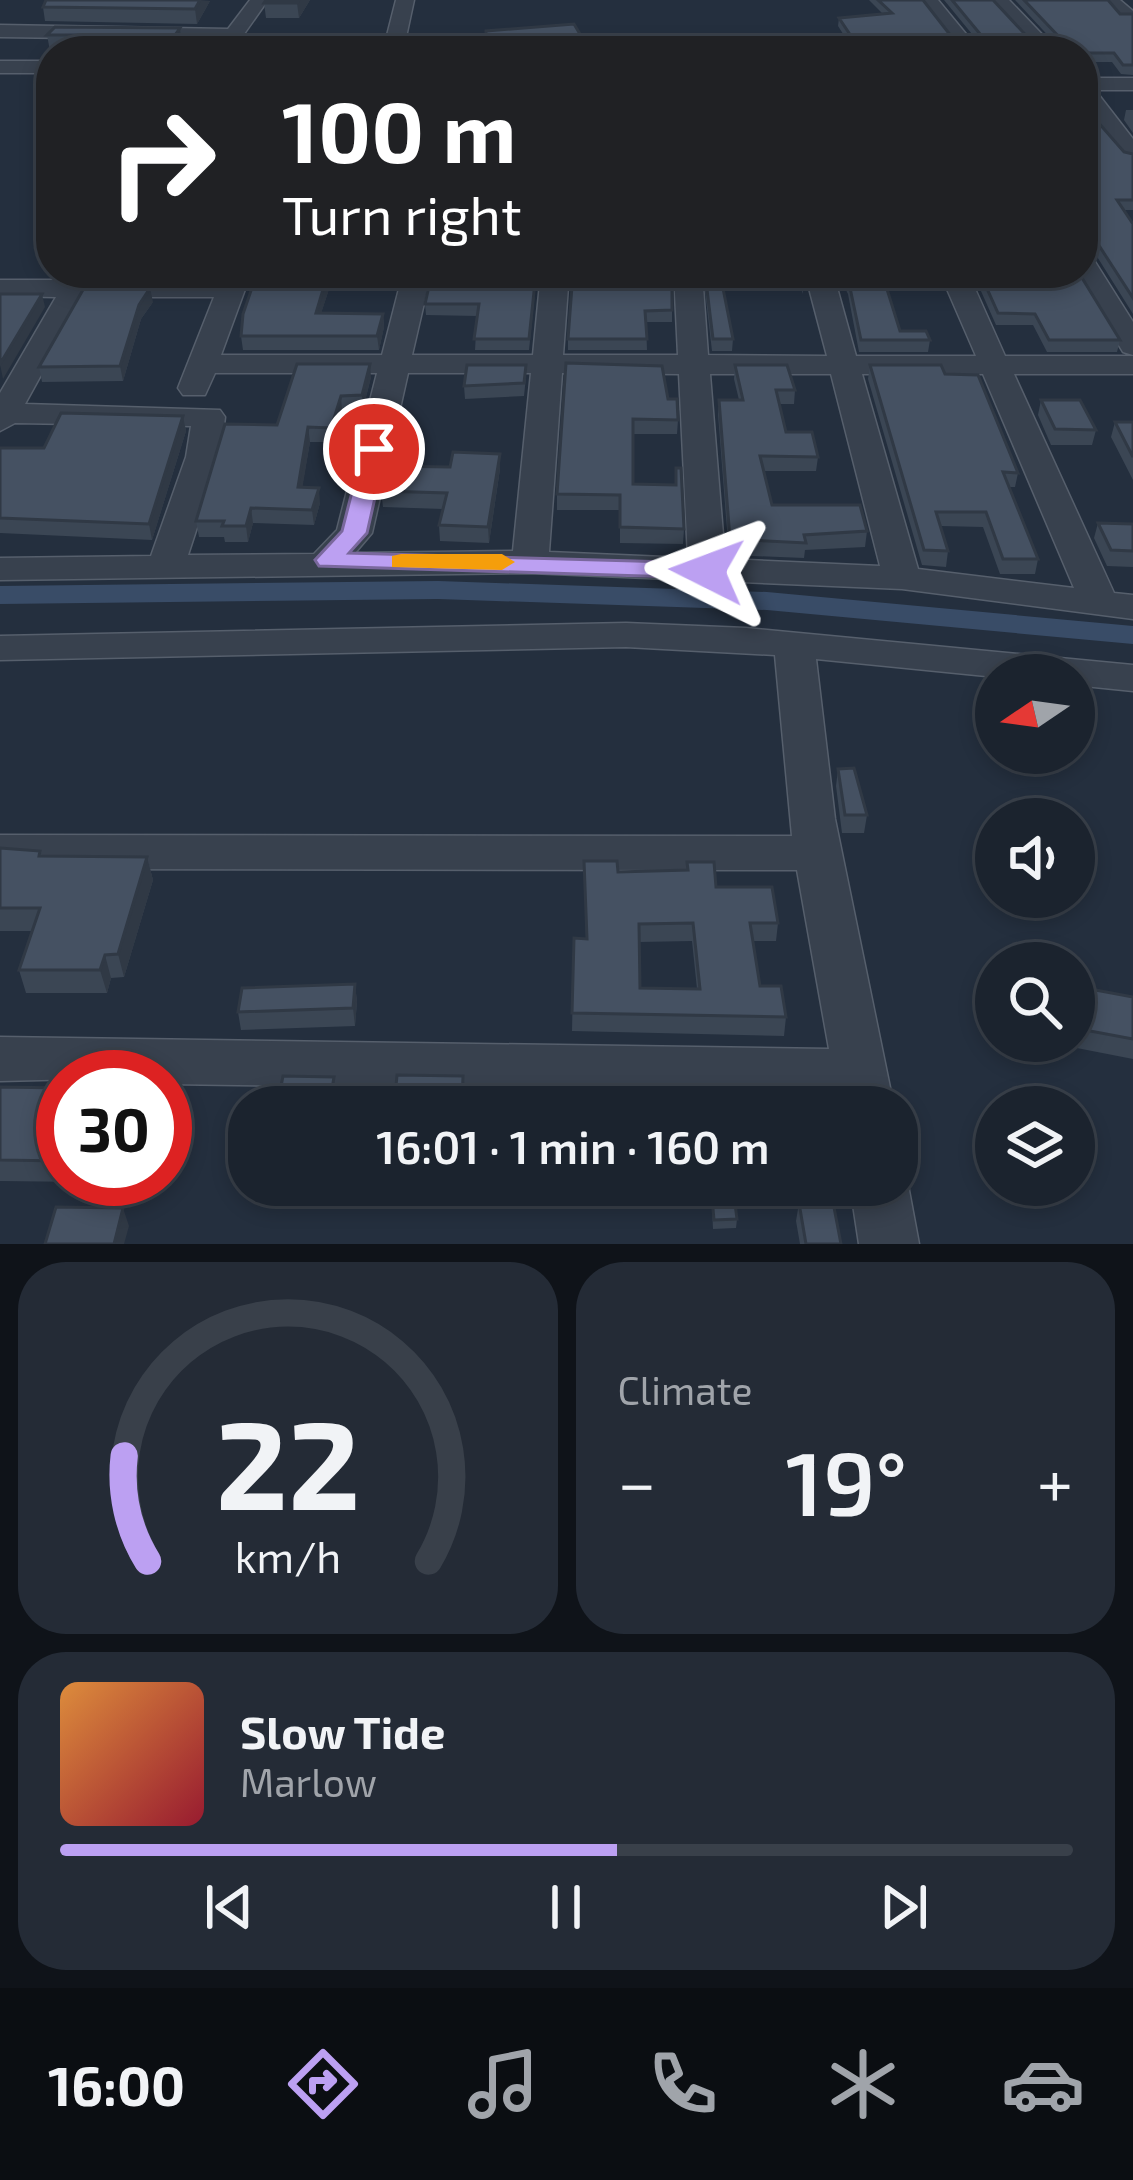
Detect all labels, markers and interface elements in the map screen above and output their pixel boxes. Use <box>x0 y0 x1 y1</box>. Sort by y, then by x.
text: 100 m <box>282 79 516 180</box>
icon: right <box>84 84 240 240</box>
text: Turn right <box>282 181 522 246</box>
pin <box>323 398 425 500</box>
icon: arrive <box>341 416 407 482</box>
position arrow <box>644 508 770 634</box>
north arrow <box>975 654 1095 774</box>
map controls <box>975 654 1095 1206</box>
button: sound <box>975 798 1095 918</box>
button: search <box>975 942 1095 1062</box>
speed limit sign: 30 <box>36 1050 192 1206</box>
button: layers <box>975 1086 1095 1206</box>
text: 16:01 · 1 min · 160 m <box>376 1119 770 1173</box>
text: Climate <box>618 1366 752 1413</box>
text: 22 <box>215 1385 360 1535</box>
text: 19° <box>786 1426 907 1534</box>
text: − <box>618 1441 656 1520</box>
text: + <box>1037 1441 1073 1520</box>
text: km/h <box>234 1530 341 1582</box>
text: Slow Tide <box>240 1704 445 1758</box>
text: Marlow <box>240 1758 377 1805</box>
icon: previous <box>196 1874 262 1940</box>
icon: pause <box>533 1874 599 1940</box>
icon: next <box>871 1874 937 1940</box>
icon: directions <box>281 2042 365 2126</box>
icon: music <box>461 2042 545 2126</box>
icon: phone <box>641 2042 725 2126</box>
icon: climate <box>821 2042 905 2126</box>
icon: car <box>1001 2042 1085 2126</box>
text: 16:00 <box>48 2052 185 2117</box>

